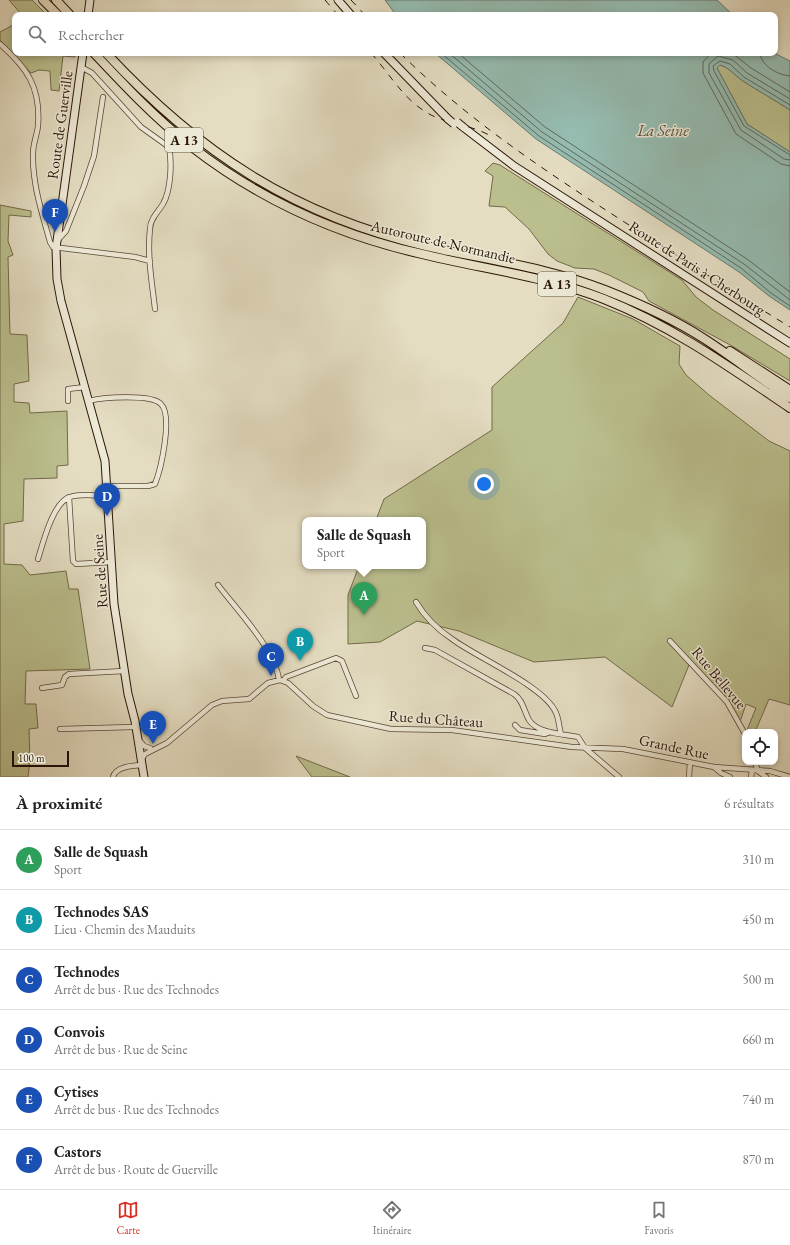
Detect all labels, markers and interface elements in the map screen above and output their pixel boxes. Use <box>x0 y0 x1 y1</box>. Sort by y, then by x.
search box <box>12 12 778 56</box>
icon: search <box>26 23 48 45</box>
text: Rechercher <box>58 25 124 44</box>
street label: Route de Guerville <box>43 69 77 180</box>
water label: La Seine <box>636 120 689 141</box>
road number: A 13 <box>165 128 203 152</box>
pin: F <box>42 199 68 232</box>
street label: Autoroute de Normandie <box>368 215 517 267</box>
street label: Route de Paris à Cherbourg <box>625 216 769 319</box>
road number: A 13 <box>538 272 576 296</box>
your location <box>474 474 494 494</box>
pin: D <box>94 483 120 516</box>
popup <box>302 517 426 569</box>
text: Salle de Squash <box>317 525 411 544</box>
street label: Rue de Seine <box>87 533 112 609</box>
text: Sport <box>317 544 345 561</box>
pin: A <box>351 582 377 615</box>
pin: B <box>287 628 313 661</box>
pin: C <box>258 643 284 676</box>
street label: Rue Bellevue <box>688 643 751 713</box>
street label: Rue du Château <box>388 706 484 731</box>
pin: E <box>140 711 166 744</box>
map controls <box>742 729 778 765</box>
button: locate <box>742 729 778 765</box>
street label: Grande Rue <box>638 730 711 763</box>
scale bar <box>12 749 69 768</box>
text: 100 m <box>18 751 45 765</box>
text: À proximité <box>16 792 102 814</box>
text: 6 résultats <box>724 795 774 812</box>
text: Salle de Squash <box>54 842 148 861</box>
text: A <box>24 851 34 868</box>
text: 310 m <box>743 851 774 868</box>
text: Sport <box>54 861 82 878</box>
text: Technodes SAS <box>54 902 149 921</box>
text: B <box>25 911 33 928</box>
text: 450 m <box>743 911 774 928</box>
text: Lieu · Chemin des Mauduits <box>54 921 195 938</box>
text: Technodes <box>54 962 119 981</box>
text: C <box>24 971 34 988</box>
text: 500 m <box>743 971 774 988</box>
text: Arrêt de bus · Rue des Technodes <box>54 981 219 998</box>
text: Convois <box>54 1022 105 1041</box>
text: D <box>24 1031 34 1048</box>
text: 660 m <box>743 1031 774 1048</box>
text: Arrêt de bus · Rue de Seine <box>54 1041 188 1058</box>
text: Cytises <box>54 1082 99 1101</box>
text: E <box>25 1091 33 1108</box>
text: 740 m <box>743 1091 774 1108</box>
text: Arrêt de bus · Rue des Technodes <box>54 1101 219 1118</box>
text: Castors <box>54 1142 101 1161</box>
text: F <box>25 1151 33 1168</box>
text: 870 m <box>743 1151 774 1168</box>
text: Arrêt de bus · Route de Guerville <box>54 1161 218 1178</box>
tab: Carte <box>116 1199 140 1237</box>
tab: Itinéraire <box>373 1199 411 1237</box>
tab: Favoris <box>644 1199 674 1237</box>

